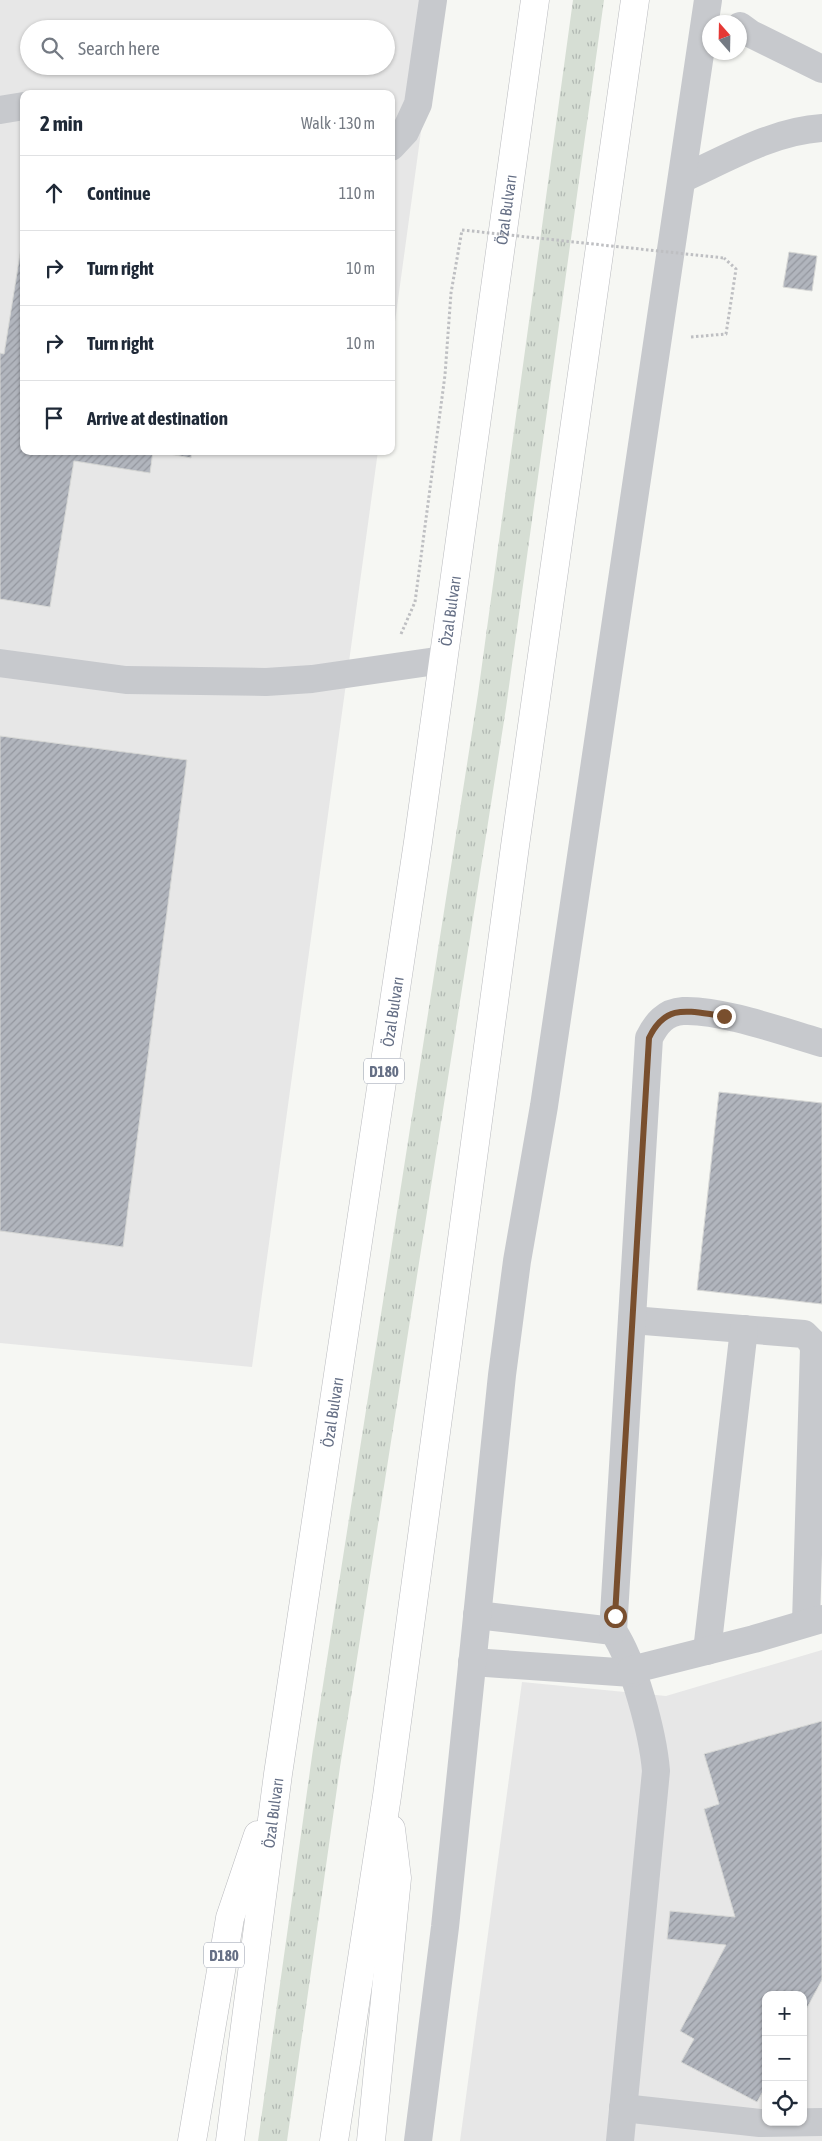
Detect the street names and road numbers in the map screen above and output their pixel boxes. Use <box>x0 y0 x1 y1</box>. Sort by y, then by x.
street label: Özal Bulvarı <box>492 173 520 246</box>
street label: Özal Bulvarı <box>436 575 464 647</box>
street label: Özal Bulvarı <box>378 975 407 1048</box>
road number: D180 <box>364 1058 404 1084</box>
street label: Özal Bulvarı <box>318 1376 347 1449</box>
street label: Özal Bulvarı <box>259 1777 286 1849</box>
road number: D180 <box>204 1942 244 1968</box>

